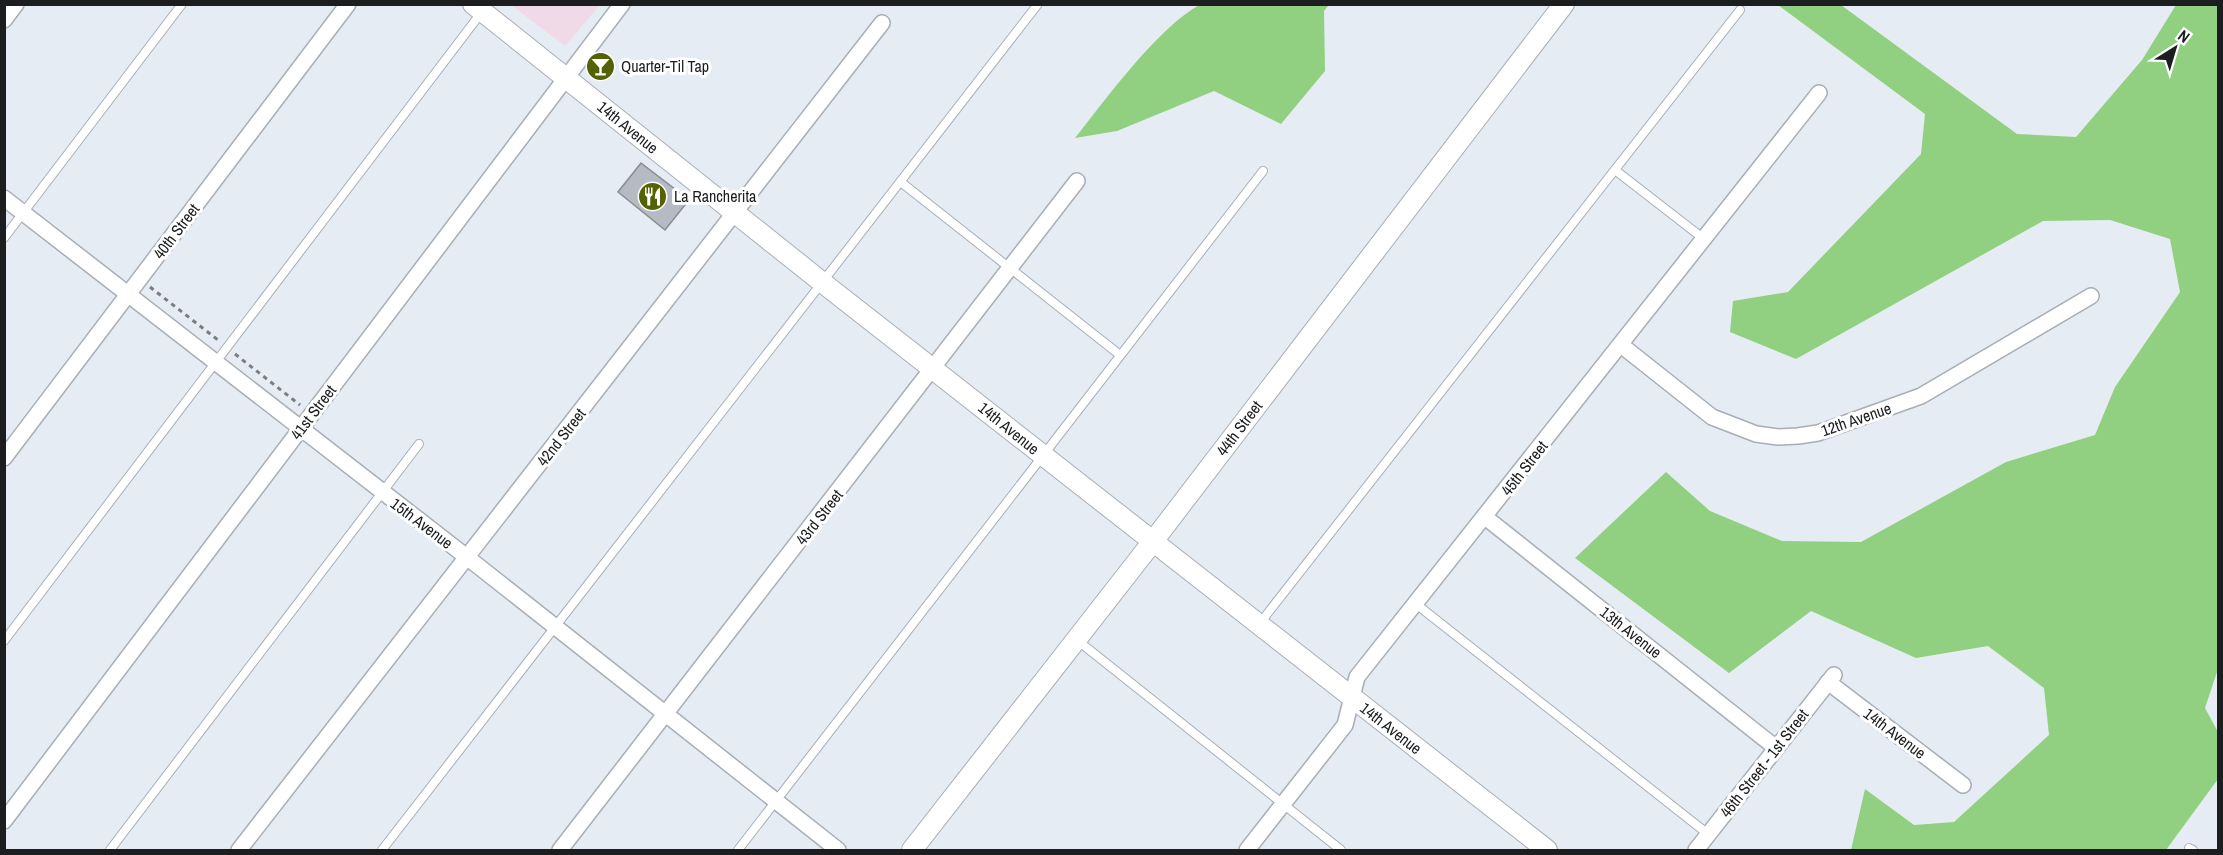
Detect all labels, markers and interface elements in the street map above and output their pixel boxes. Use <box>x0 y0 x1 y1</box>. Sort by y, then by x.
north arrow <box>2145 18 2205 78</box>
text: N <box>2174 24 2194 48</box>
bar icon: Quarter-Til Tap <box>584 50 616 82</box>
place label: Quarter-Til Tap <box>621 55 709 77</box>
street label: 14th Avenue <box>593 96 663 158</box>
restaurant icon: La Rancherita <box>637 180 669 212</box>
place label: La Rancherita <box>674 185 757 207</box>
street label: 40th Street <box>148 198 204 263</box>
street label: 41st Street <box>285 380 341 444</box>
street label: 44th Street <box>1211 395 1267 460</box>
street label: 14th Avenue <box>974 397 1044 459</box>
street label: 12th Avenue <box>1818 397 1894 441</box>
street label: 42nd Street <box>531 403 591 471</box>
street label: 45th Street <box>1496 436 1553 500</box>
street label: 43rd Street <box>790 484 848 549</box>
street label: 15th Avenue <box>386 492 458 554</box>
street label: 13th Avenue <box>1596 601 1666 663</box>
street label: 14th Avenue <box>1356 697 1426 759</box>
street label: 14th Avenue <box>1859 702 1931 764</box>
street label: 46th Street - 1st Street <box>1715 704 1814 822</box>

